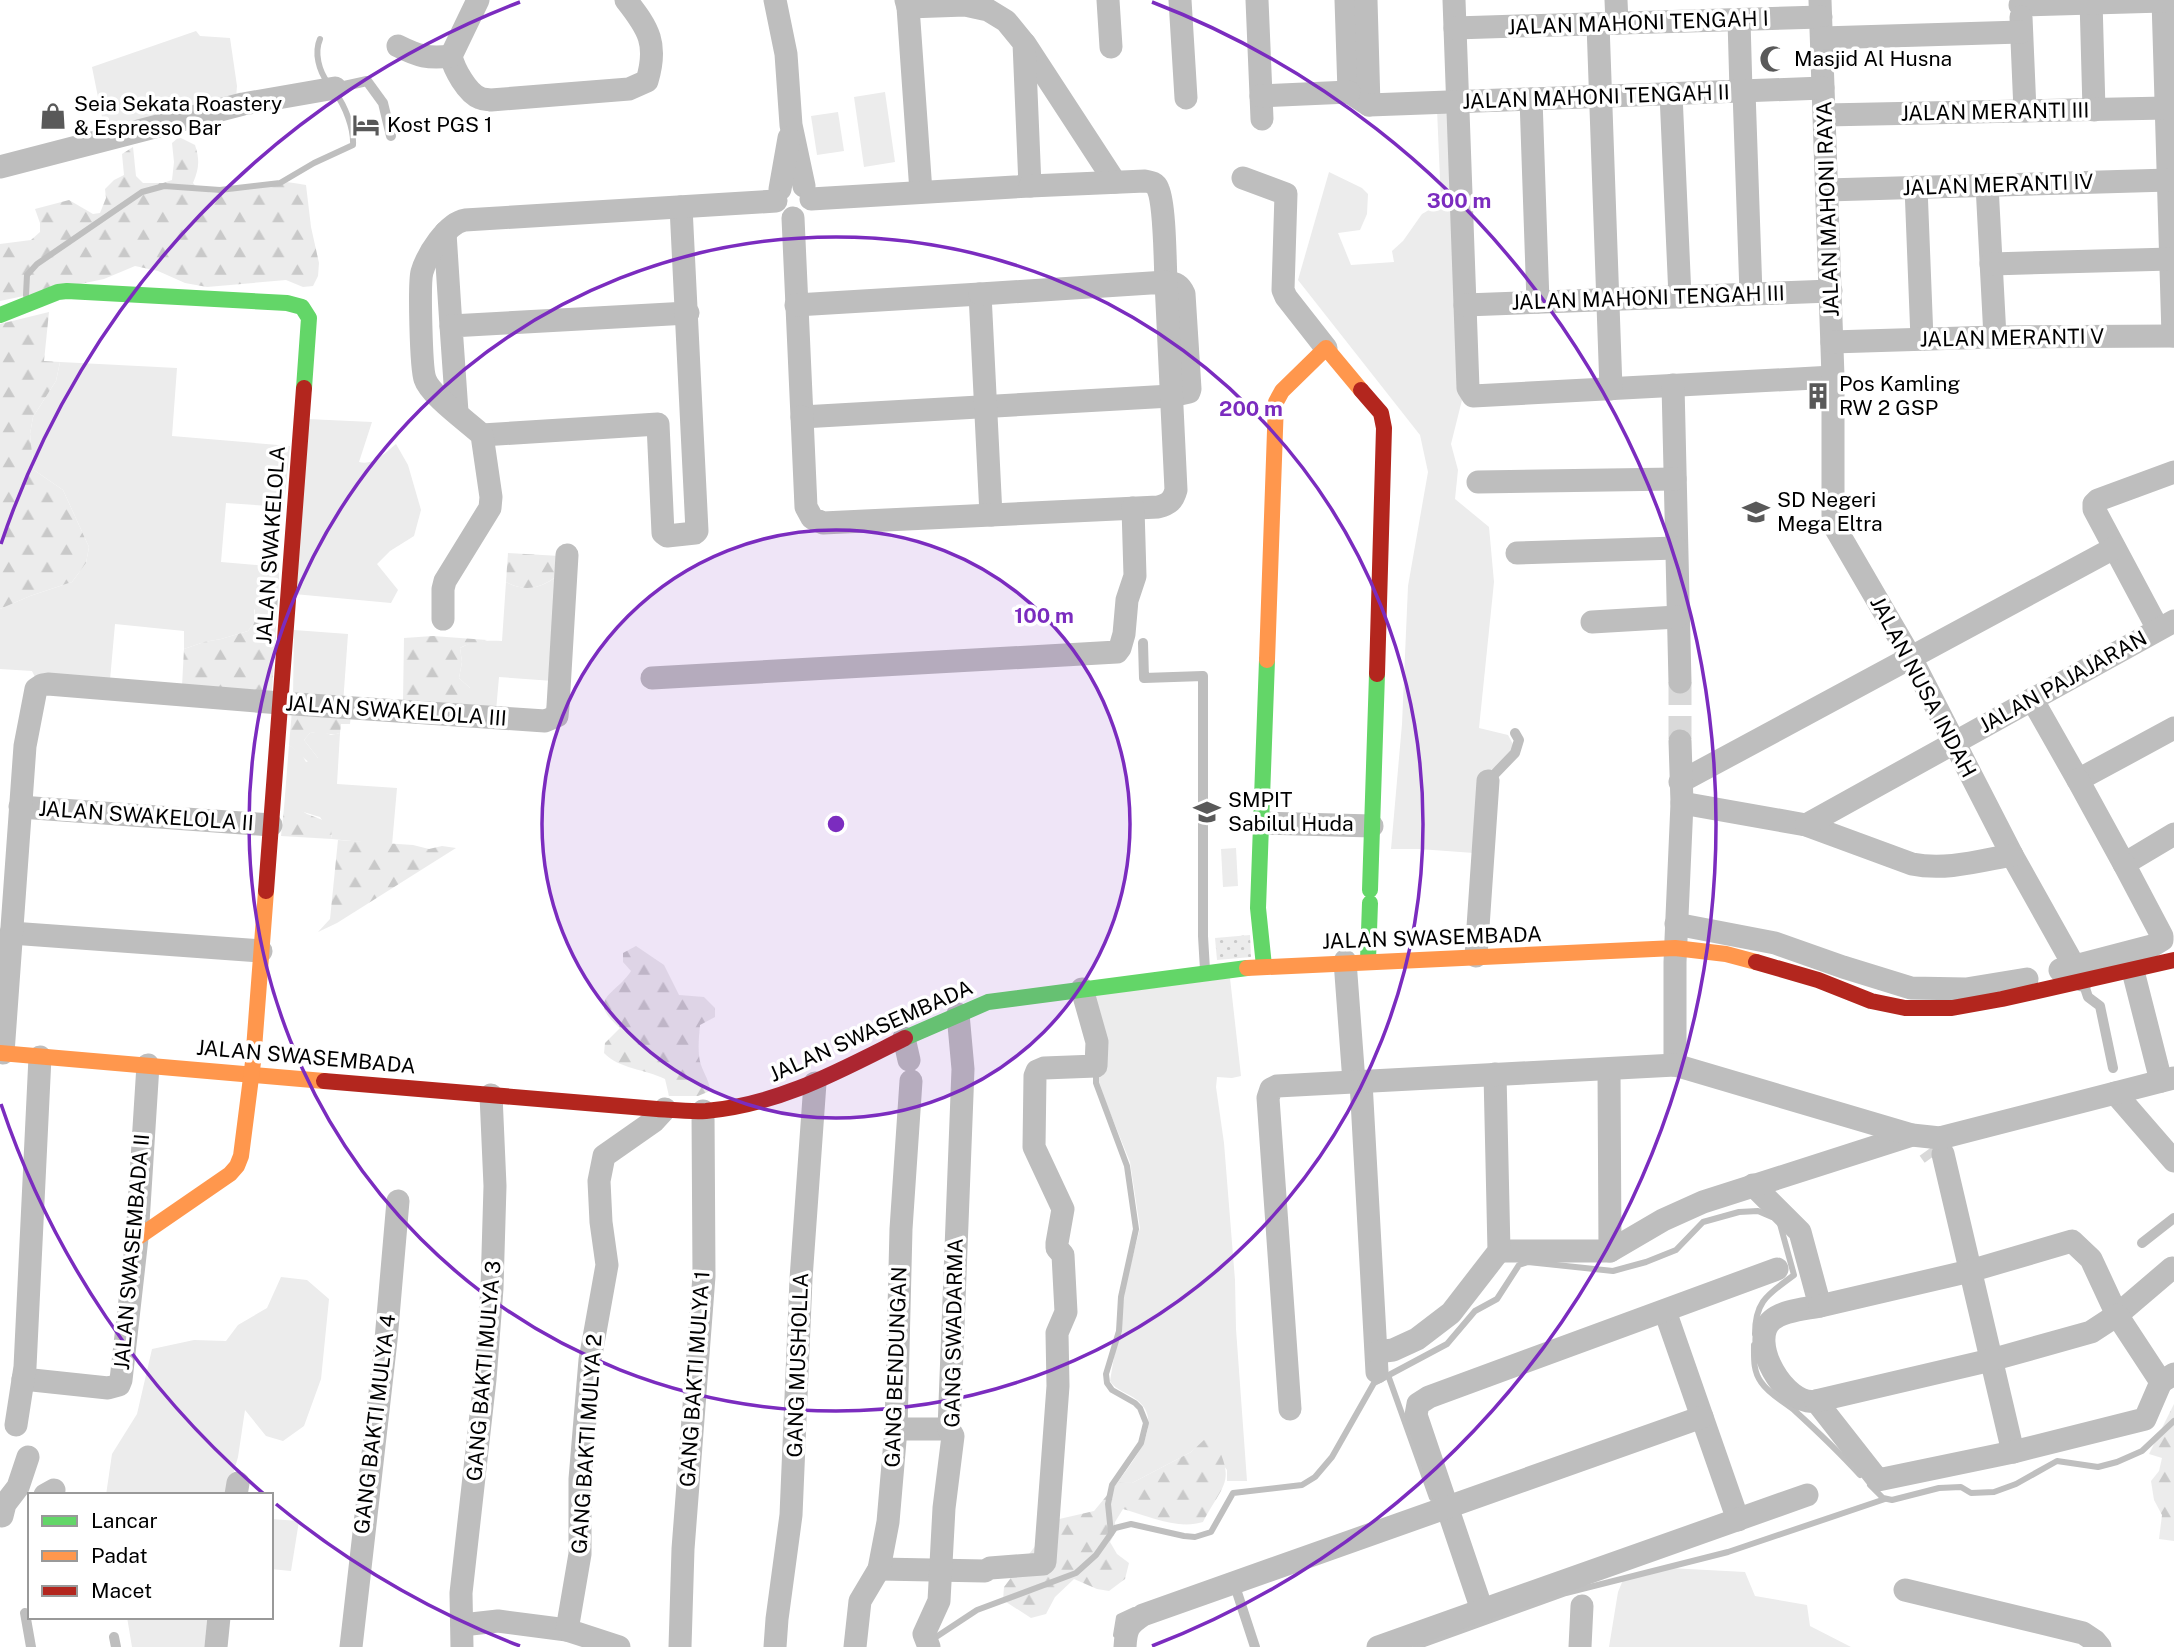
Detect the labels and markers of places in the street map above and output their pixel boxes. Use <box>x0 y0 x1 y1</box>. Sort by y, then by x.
mosque icon: Masjid Al Husna <box>1758 44 1788 74</box>
place label: Masjid Al Husna <box>1794 46 1952 71</box>
place label: Seia Sekata Roastery & Espresso Bar <box>74 91 282 140</box>
shop icon: Seia Sekata Roastery & Espresso Bar <box>38 101 68 131</box>
hotel icon: Kost PGS 1 <box>351 110 381 140</box>
place label: Kost PGS 1 <box>387 112 493 137</box>
place label: Pos Kamling RW 2 GSP <box>1839 371 1960 420</box>
building icon: Pos Kamling RW 2 GSP <box>1803 381 1833 411</box>
place label: SD Negeri Mega Eltra <box>1777 487 1883 536</box>
school or university icon: SD Negeri Mega Eltra <box>1741 497 1771 527</box>
place label: SMPIT Sabilul Huda <box>1228 787 1354 836</box>
school or university icon: SMPIT Sabilul Huda <box>1192 797 1222 827</box>
centre of rings <box>824 812 848 836</box>

